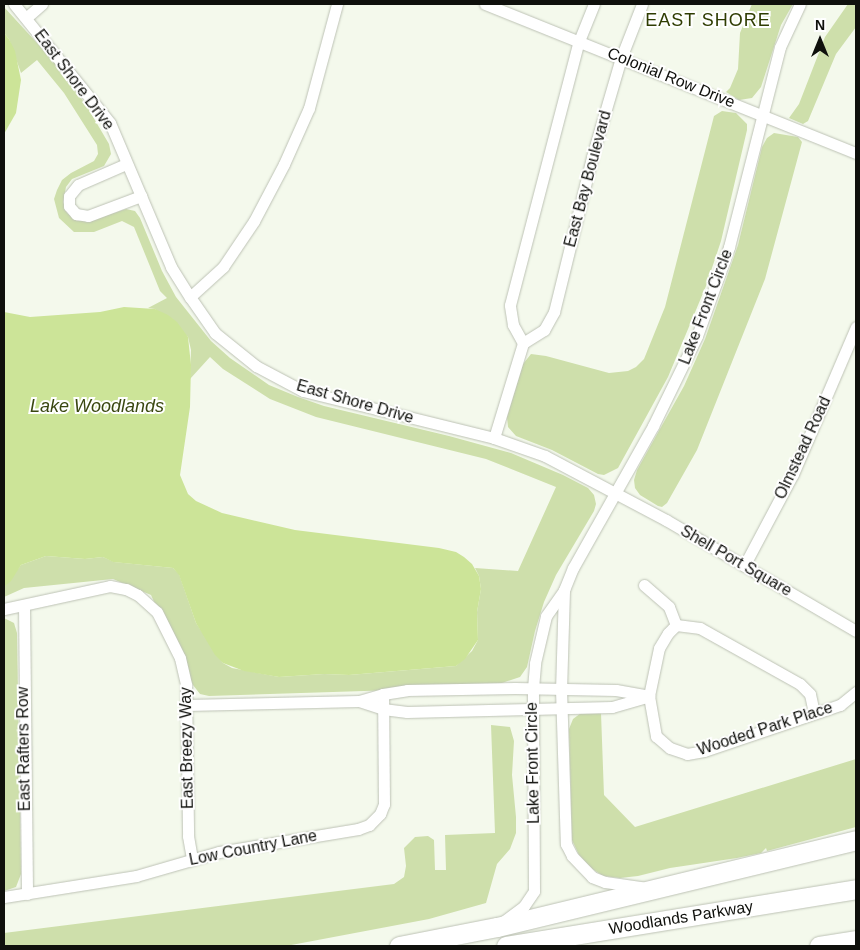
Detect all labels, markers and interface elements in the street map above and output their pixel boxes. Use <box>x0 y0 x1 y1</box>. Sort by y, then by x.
district label: EAST SHORE <box>644 9 772 31</box>
north arrow <box>795 15 845 65</box>
text: N <box>815 17 825 33</box>
street label: East Shore Drive <box>30 26 118 134</box>
street label: Colonial Row Drive <box>604 44 738 112</box>
street label: East Bay Boulevard <box>561 109 615 249</box>
street label: Lake Front Circle <box>675 247 737 367</box>
street label: East Shore Drive <box>294 376 416 428</box>
street label: Olmstead Road <box>771 394 835 502</box>
water label: Lake Woodlands <box>30 395 164 417</box>
street label: Shell Port Square <box>677 521 795 601</box>
street label: East Rafters Row <box>13 687 35 811</box>
street label: East Breezy Way <box>176 687 198 809</box>
street label: Wooded Park Place <box>695 698 835 760</box>
street label: Lake Front Circle <box>522 702 544 824</box>
street label: Low Country Lane <box>187 826 319 870</box>
street label: Woodlands Parkway <box>608 897 754 939</box>

